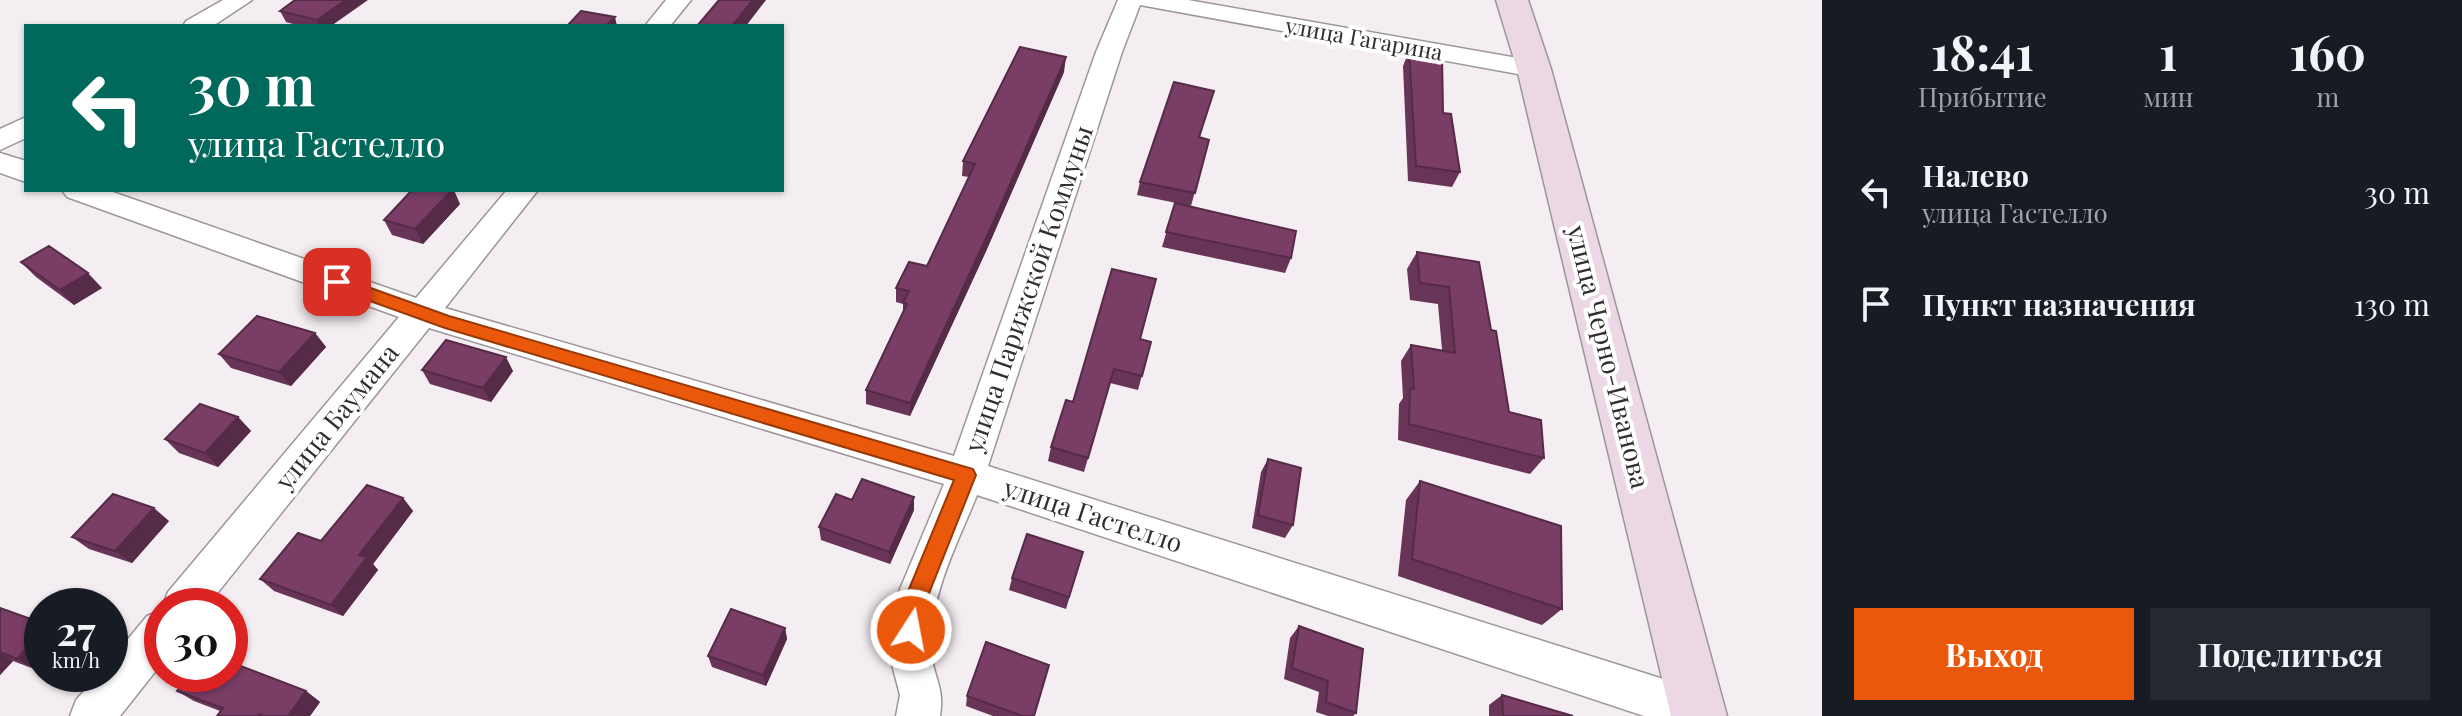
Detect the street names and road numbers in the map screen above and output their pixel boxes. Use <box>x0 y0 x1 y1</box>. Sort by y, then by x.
street label: улица Гагарина <box>1282 9 1445 67</box>
street label: улица Парижской Коммуны <box>955 121 1100 457</box>
street label: улица Черно-Иванова <box>1560 221 1659 492</box>
street label: улица Баумана <box>265 336 406 497</box>
street label: улица Гастелло <box>999 469 1187 560</box>

